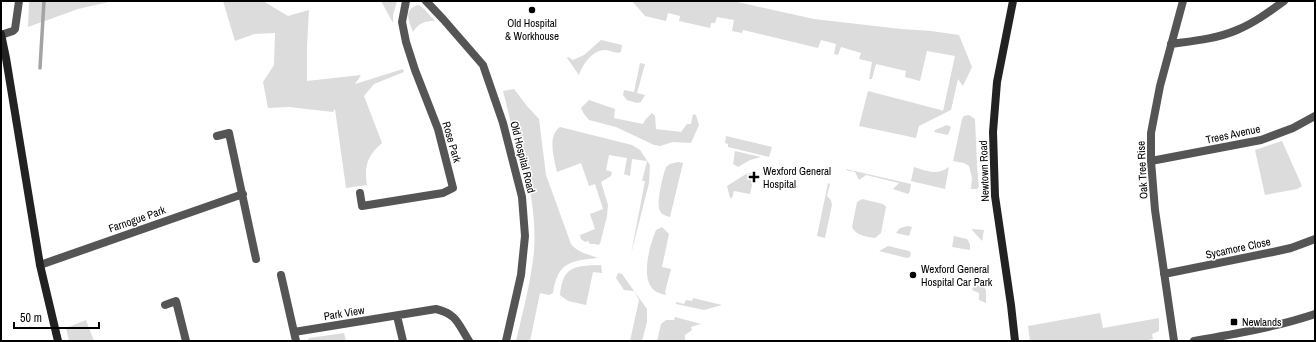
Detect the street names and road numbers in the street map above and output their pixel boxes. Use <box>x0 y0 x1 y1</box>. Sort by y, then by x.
street label: Rose Park <box>439 120 465 165</box>
street label: Old Hospital Road <box>507 120 539 194</box>
street label: Trees Avenue <box>1205 121 1261 147</box>
street label: Newtown Road <box>976 140 992 202</box>
street label: Oak Tree Rise <box>1133 141 1151 199</box>
street label: Farnogue Park <box>107 203 168 235</box>
street label: Sycamore Close <box>1204 234 1272 262</box>
street label: Park View <box>323 303 366 323</box>

